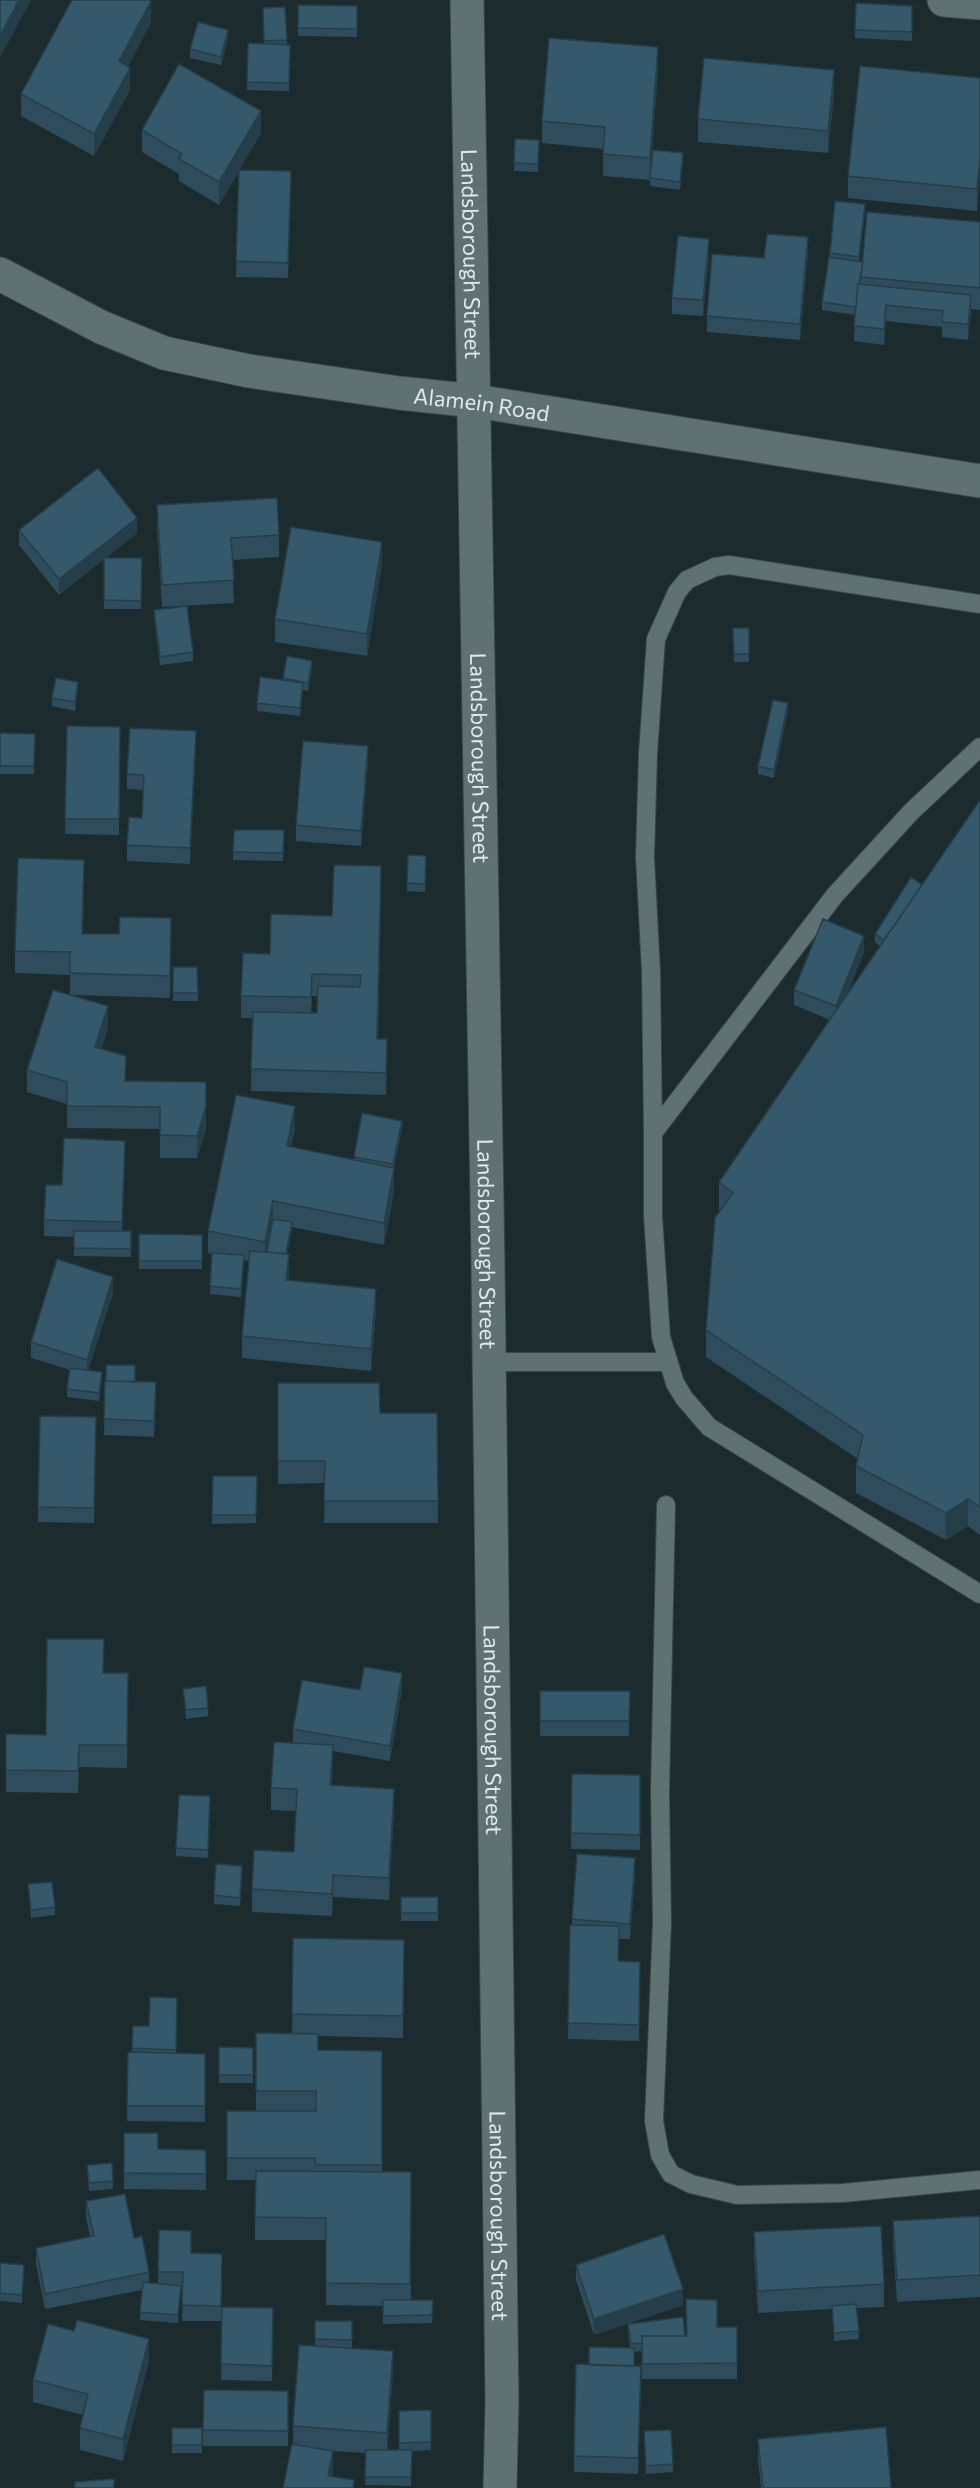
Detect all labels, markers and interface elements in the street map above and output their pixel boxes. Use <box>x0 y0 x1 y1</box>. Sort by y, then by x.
street label: Landsborough Street <box>457 148 488 359</box>
street label: Alamein Road <box>412 381 552 426</box>
street label: Landsborough Street <box>466 652 496 863</box>
street label: Landsborough Street <box>473 1138 503 1349</box>
street label: Landsborough Street <box>479 1624 509 1835</box>
street label: Landsborough Street <box>485 2110 514 2321</box>

